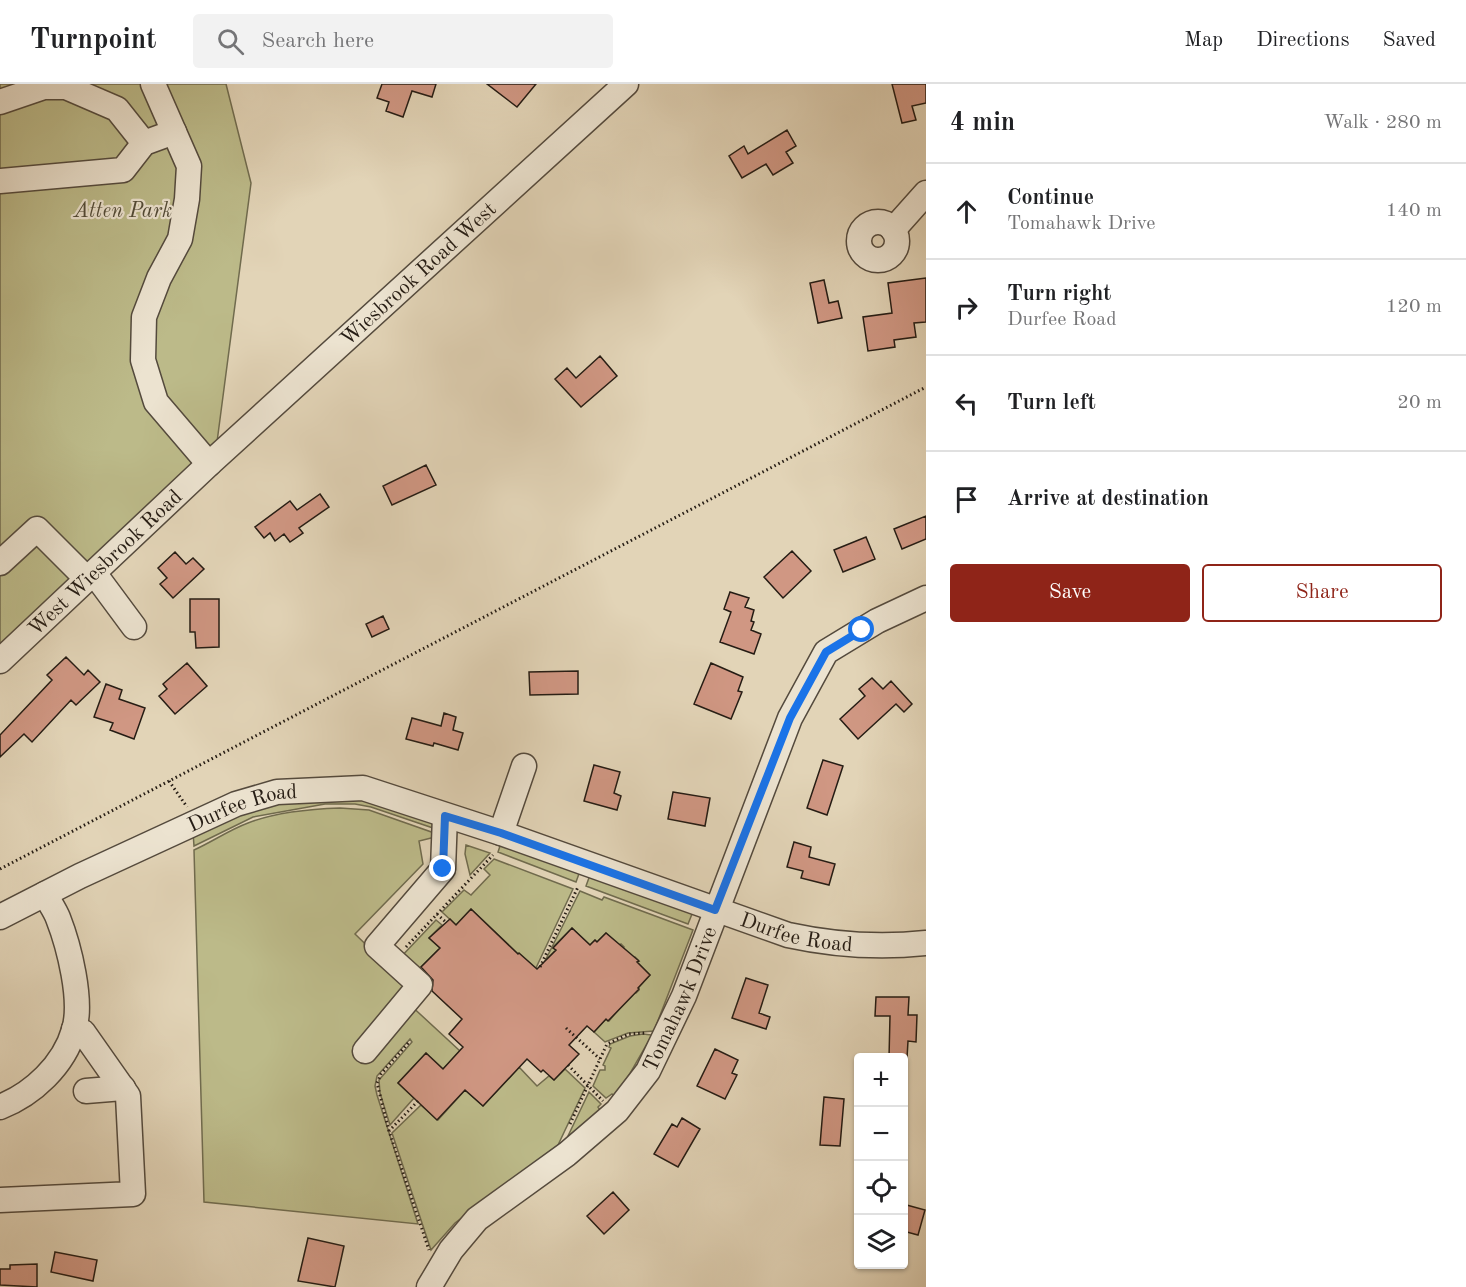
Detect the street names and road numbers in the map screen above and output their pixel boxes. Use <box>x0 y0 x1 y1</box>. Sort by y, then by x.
street label: Wiesbrook Road West <box>337 199 501 351</box>
street label: West Wiesbrook Road <box>25 486 187 640</box>
street label: Durfee Road <box>185 782 298 837</box>
street label: Durfee Road <box>737 910 853 956</box>
street label: Tomahawk Drive <box>640 924 721 1075</box>

